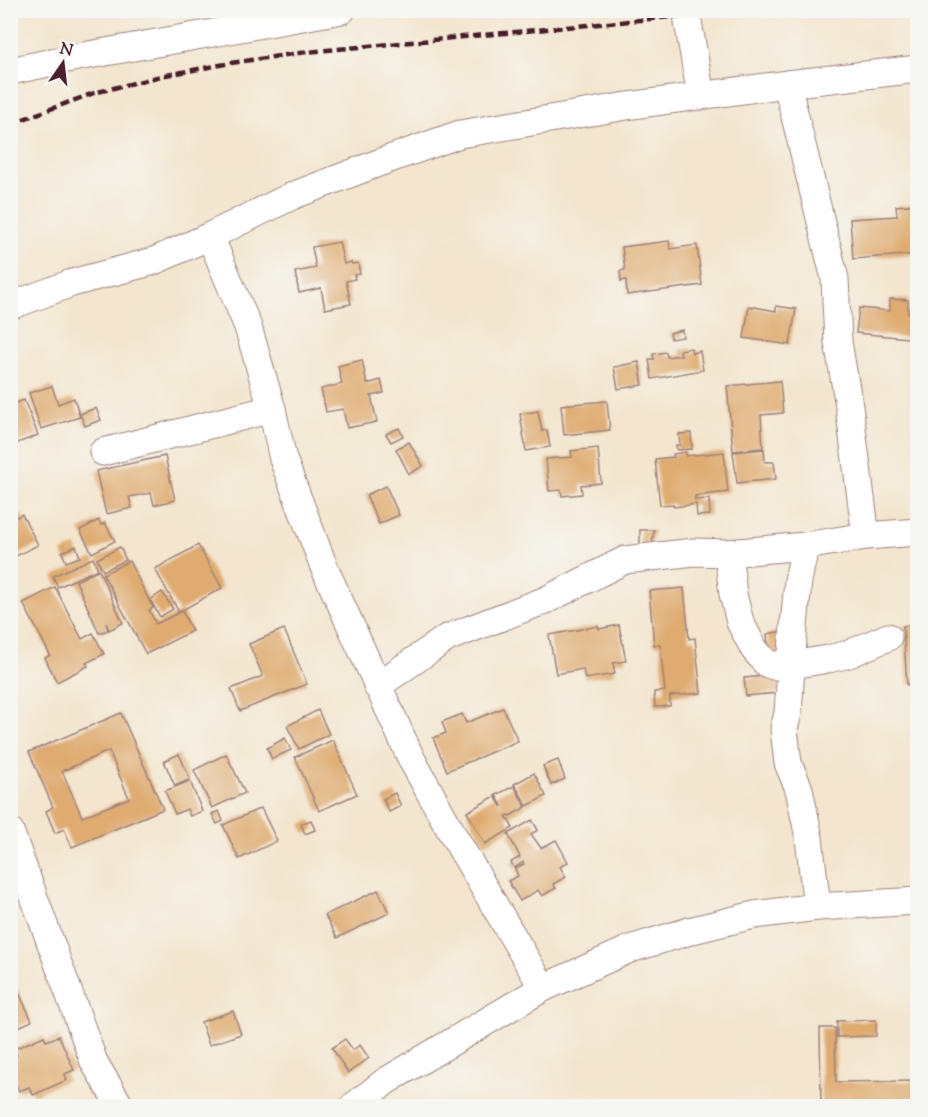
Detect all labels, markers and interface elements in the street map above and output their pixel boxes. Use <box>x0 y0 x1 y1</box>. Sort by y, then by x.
north arrow <box>33 33 93 93</box>
text: N <box>57 38 75 64</box>

